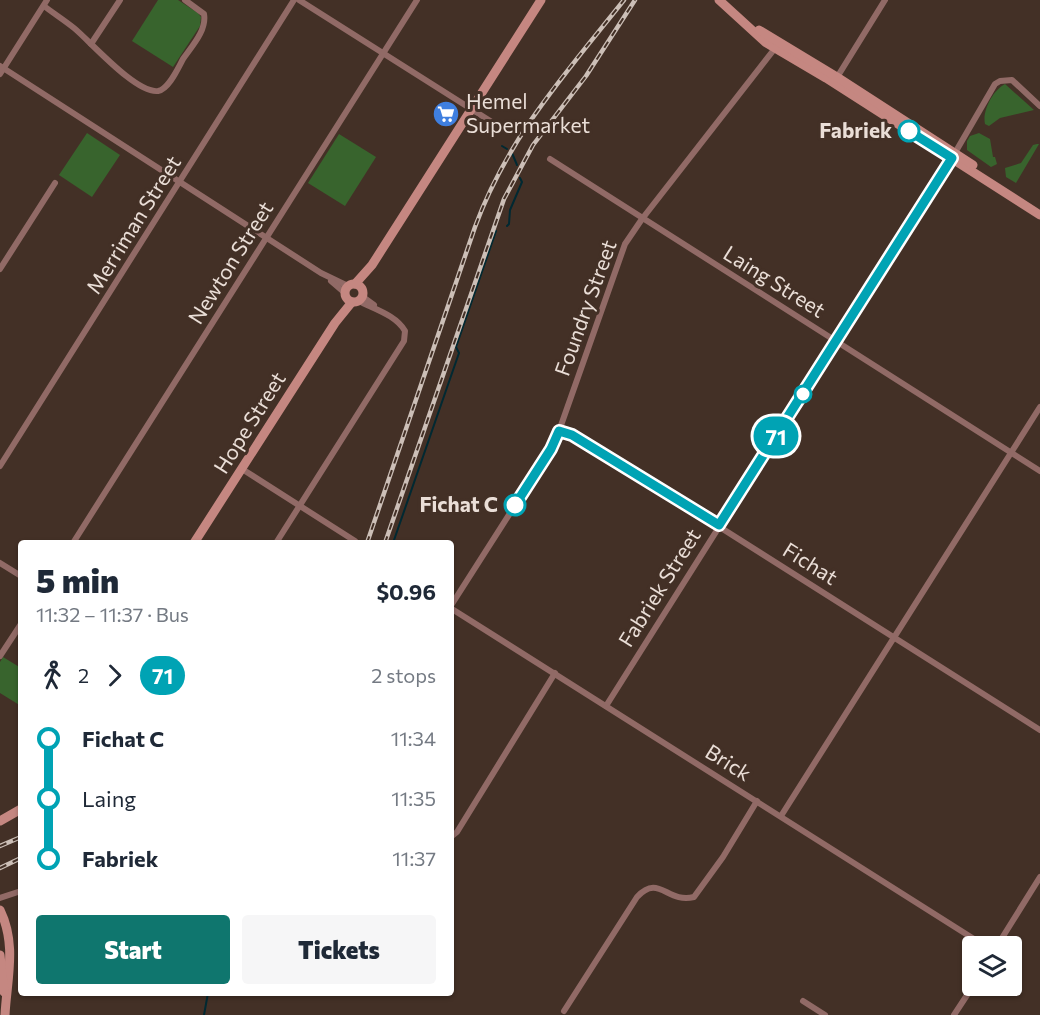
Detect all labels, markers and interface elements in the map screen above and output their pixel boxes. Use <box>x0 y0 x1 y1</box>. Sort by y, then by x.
place label: Hemel Supermarket <box>466 88 590 137</box>
supermarket icon: Hemel Supermarket <box>431 99 461 129</box>
place label: Fabriek <box>819 117 892 142</box>
marker: Fabriek <box>898 120 920 142</box>
street label: Merriman Street <box>80 151 185 298</box>
street label: Newton Street <box>182 196 277 328</box>
street label: Foundry Street <box>548 236 621 379</box>
street label: Laing Street <box>719 240 830 322</box>
street label: Hope Street <box>208 367 290 478</box>
unlabelled marker <box>794 385 812 403</box>
line badge: 71 <box>749 416 803 456</box>
text: 71 <box>765 424 787 449</box>
place label: Fichat C <box>419 491 498 516</box>
marker: Fichat C <box>504 494 526 516</box>
street label: Fabriek Street <box>612 523 705 651</box>
street label: Fichat <box>779 536 843 589</box>
text: 5 min <box>36 559 119 600</box>
text: $0.96 <box>376 578 436 605</box>
text: 11:32 – 11:37 · Bus <box>36 602 189 626</box>
icon: walk <box>36 659 69 692</box>
icon: forward <box>98 659 131 692</box>
text: 2 <box>78 663 89 687</box>
text: 71 <box>152 663 173 688</box>
text: 2 stops <box>371 663 436 687</box>
text: Fichat C <box>82 725 164 752</box>
text: 11:34 <box>391 726 436 750</box>
street label: Brick <box>701 738 756 785</box>
text: Laing <box>82 785 136 812</box>
text: 11:35 <box>391 786 436 810</box>
text: Fabriek <box>82 845 158 872</box>
text: 11:37 <box>392 846 436 870</box>
button: Start <box>36 915 230 984</box>
button: Tickets <box>242 915 436 984</box>
map controls <box>962 936 1022 996</box>
button: layers <box>962 936 1022 996</box>

